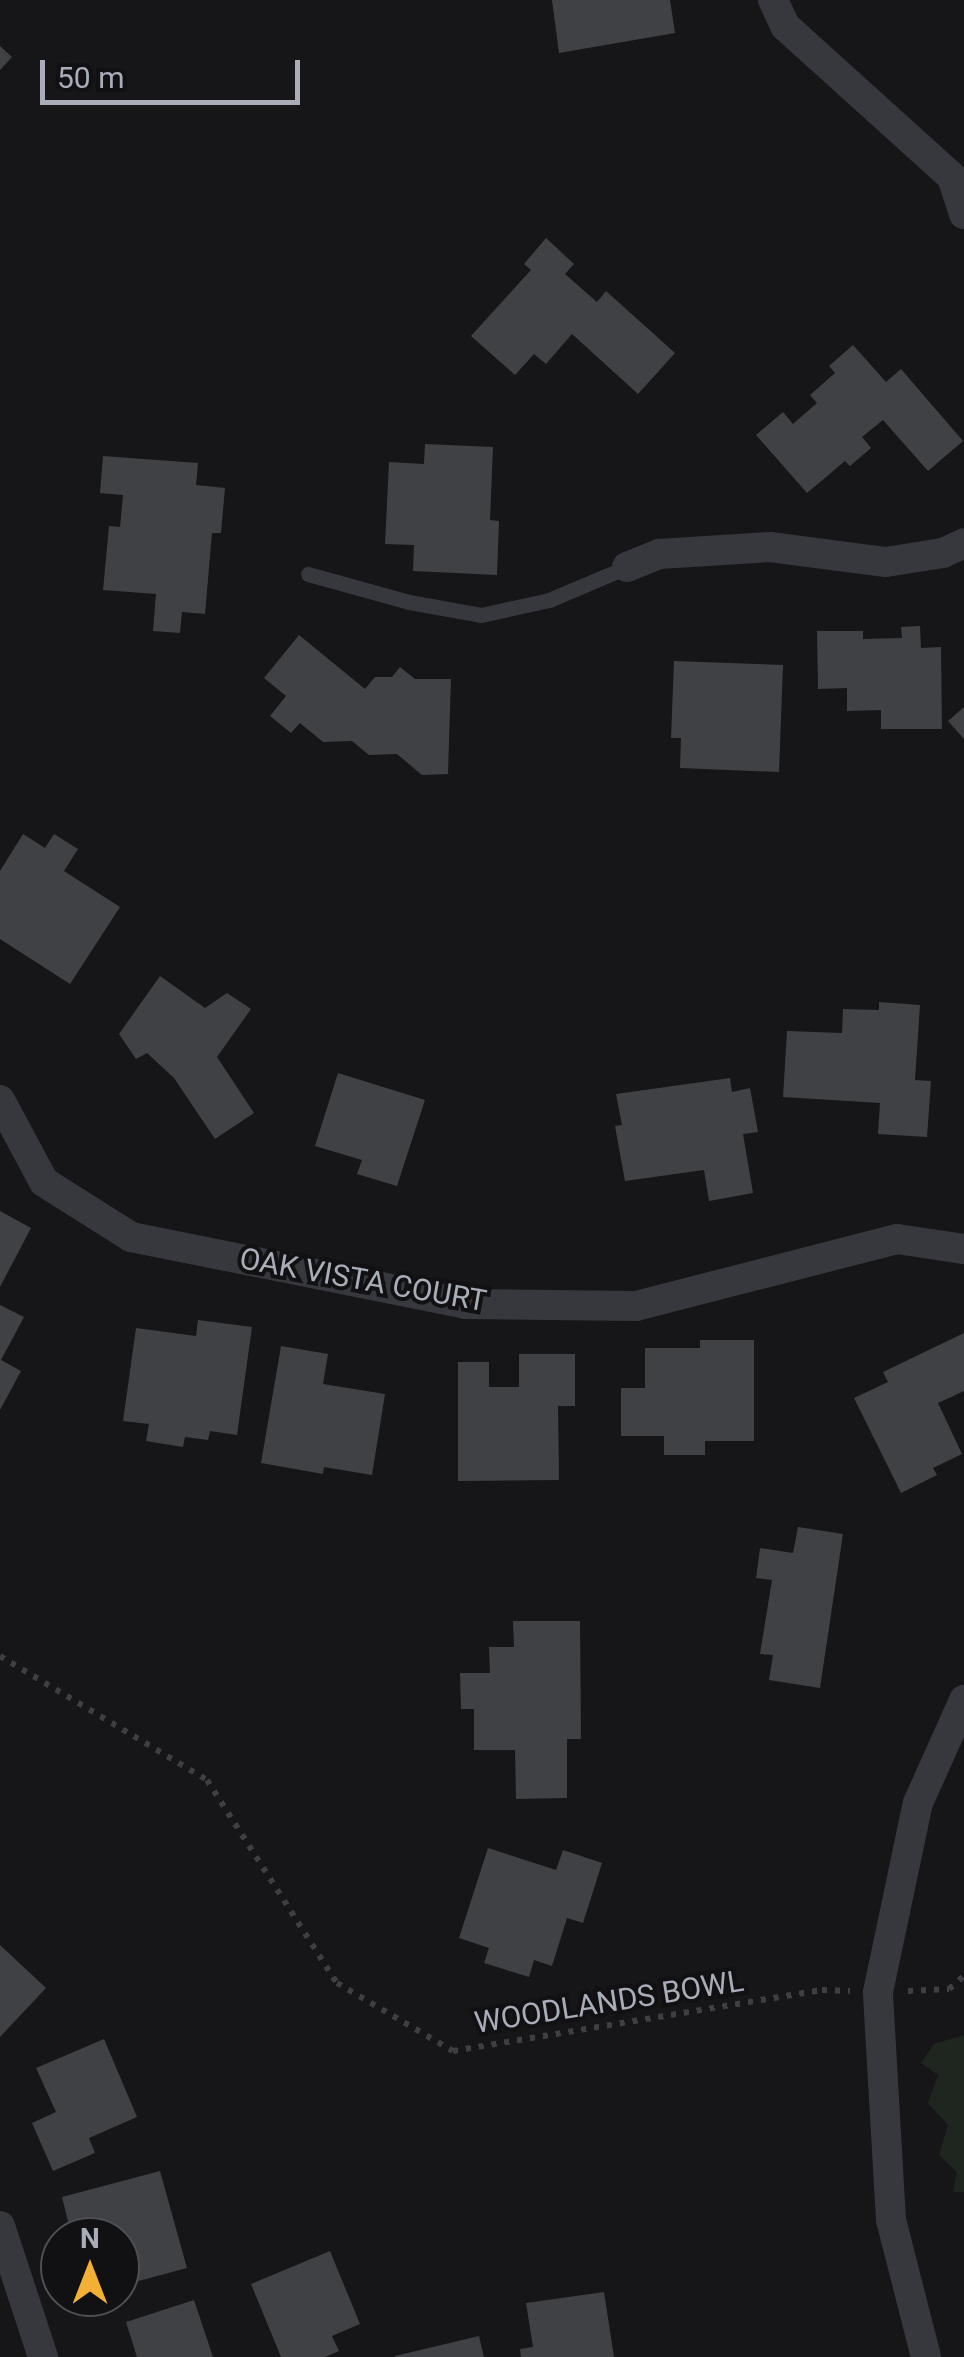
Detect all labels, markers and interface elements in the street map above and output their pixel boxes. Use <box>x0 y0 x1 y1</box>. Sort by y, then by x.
scale bar <box>45 40 305 102</box>
text: 50 m <box>57 60 124 95</box>
street label: OAK VISTA COURT <box>237 1241 489 1319</box>
street label: WOODLANDS BOWL <box>472 1963 746 2041</box>
north arrow <box>40 2217 140 2317</box>
text: N <box>80 2222 100 2255</box>

